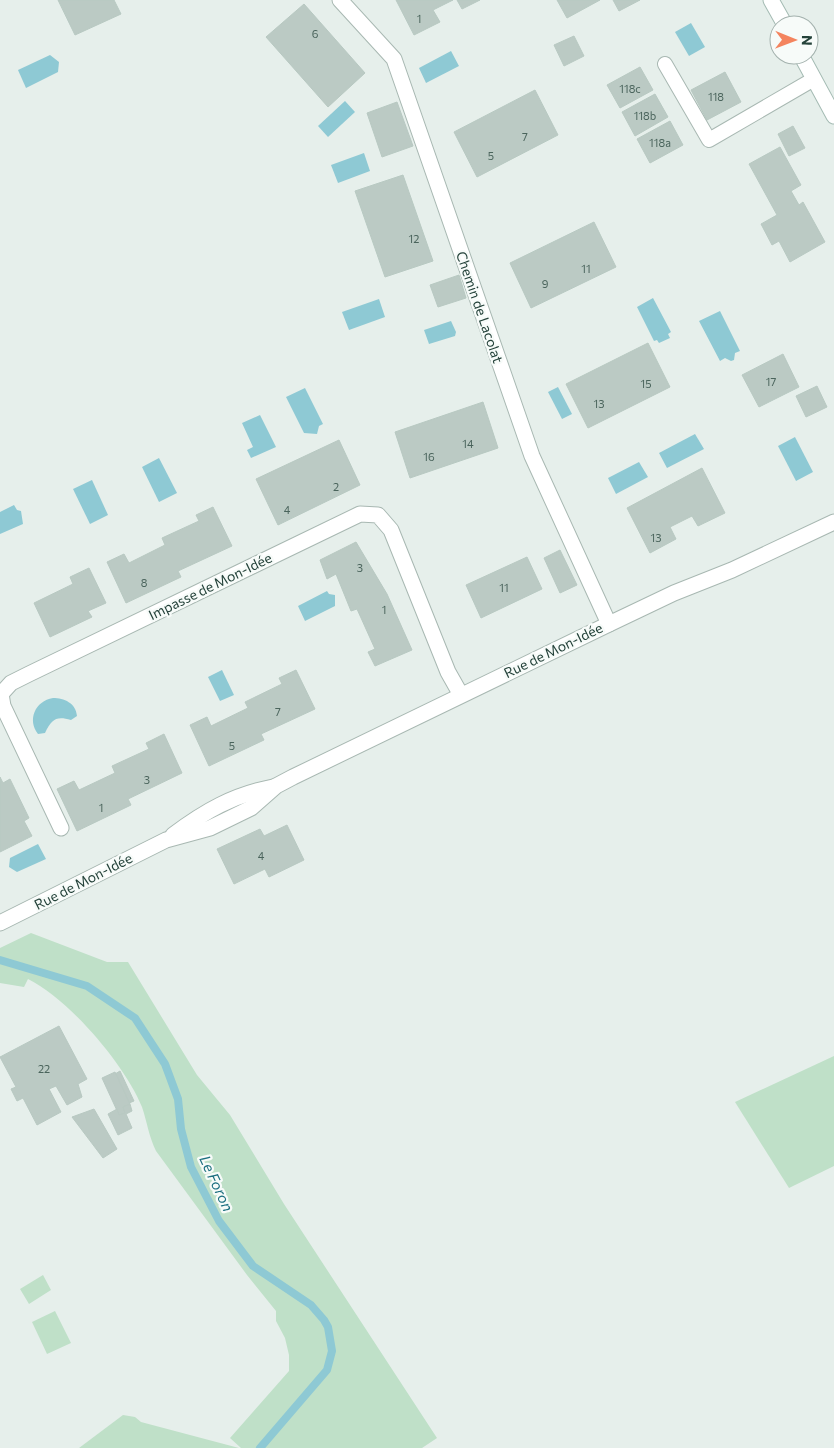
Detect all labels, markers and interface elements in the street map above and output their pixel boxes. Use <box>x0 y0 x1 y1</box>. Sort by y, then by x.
house number: 1 <box>417 12 421 25</box>
north arrow <box>769 15 819 65</box>
house number: 6 <box>312 27 319 40</box>
text: N <box>799 35 816 46</box>
house number: 118c <box>619 82 641 95</box>
house number: 118 <box>708 90 724 103</box>
house number: 118b <box>634 109 656 122</box>
house number: 7 <box>522 130 528 143</box>
house number: 118a <box>649 136 671 149</box>
house number: 5 <box>488 149 494 162</box>
house number: 12 <box>409 232 419 245</box>
street label: Chemin de Lacolat <box>453 249 507 365</box>
house number: 11 <box>581 262 591 275</box>
house number: 9 <box>542 277 549 290</box>
house number: 17 <box>766 375 776 388</box>
house number: 15 <box>640 377 652 390</box>
house number: 13 <box>594 397 604 410</box>
house number: 14 <box>462 437 474 450</box>
house number: 16 <box>423 450 435 463</box>
house number: 2 <box>333 480 339 493</box>
house number: 4 <box>284 503 291 516</box>
house number: 13 <box>651 531 661 544</box>
street label: Impasse de Mon-Idée <box>146 549 274 623</box>
house number: 3 <box>357 561 363 574</box>
house number: 8 <box>141 576 148 589</box>
house number: 11 <box>499 581 509 594</box>
house number: 1 <box>382 603 386 616</box>
street label: Rue de Mon-Idée <box>501 619 605 681</box>
house number: 7 <box>275 705 281 718</box>
house number: 5 <box>229 739 235 752</box>
house number: 3 <box>144 773 150 786</box>
house number: 1 <box>99 801 103 814</box>
street label: Rue de Mon-Idée <box>31 849 135 913</box>
house number: 4 <box>258 849 265 862</box>
house number: 22 <box>38 1062 50 1075</box>
water label: Le Foron <box>196 1152 238 1214</box>

